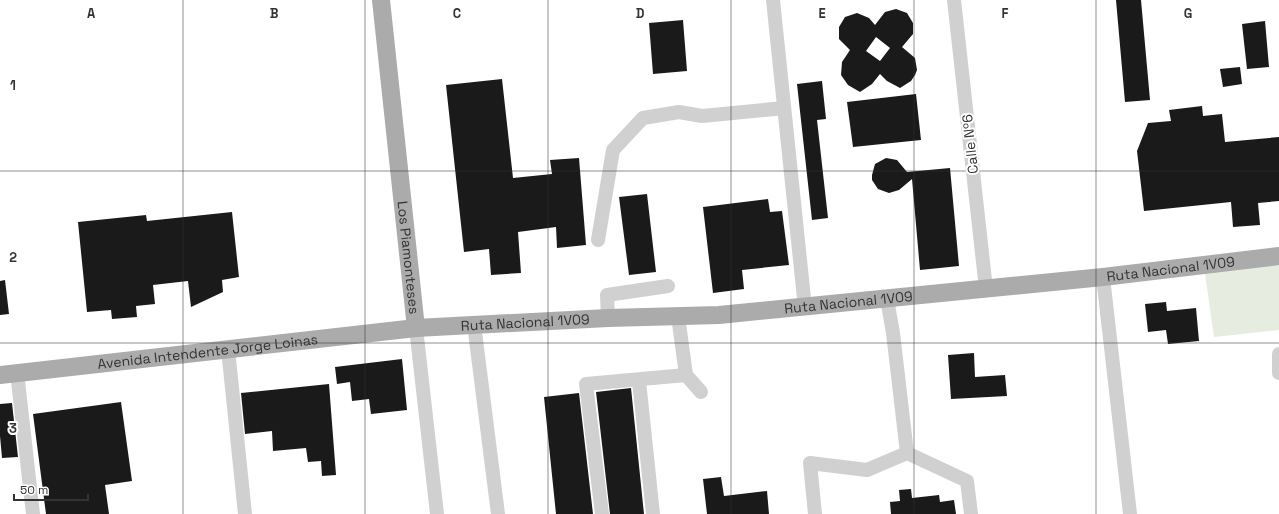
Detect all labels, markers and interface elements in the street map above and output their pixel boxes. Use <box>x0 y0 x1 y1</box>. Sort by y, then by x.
text: A <box>87 5 96 22</box>
text: B <box>270 5 279 22</box>
text: C <box>453 5 461 22</box>
text: D <box>636 5 645 22</box>
text: E <box>818 5 826 22</box>
text: F <box>1002 5 1009 22</box>
text: G <box>1184 5 1192 22</box>
text: 1 <box>10 77 16 94</box>
street label: Calle Nº6 <box>958 113 982 175</box>
street label: Los Piamonteses <box>393 200 423 315</box>
text: 2 <box>9 249 17 266</box>
street label: Ruta Nacional 1V09 <box>1106 252 1236 285</box>
street label: Ruta Nacional 1V09 <box>783 287 913 317</box>
street label: Ruta Nacional 1V09 <box>460 310 590 335</box>
street label: Avenida Intendente Jorge Loinas <box>96 330 319 373</box>
text: 3 <box>9 420 17 437</box>
scale bar <box>14 476 88 502</box>
text: 50 m <box>20 482 48 498</box>

